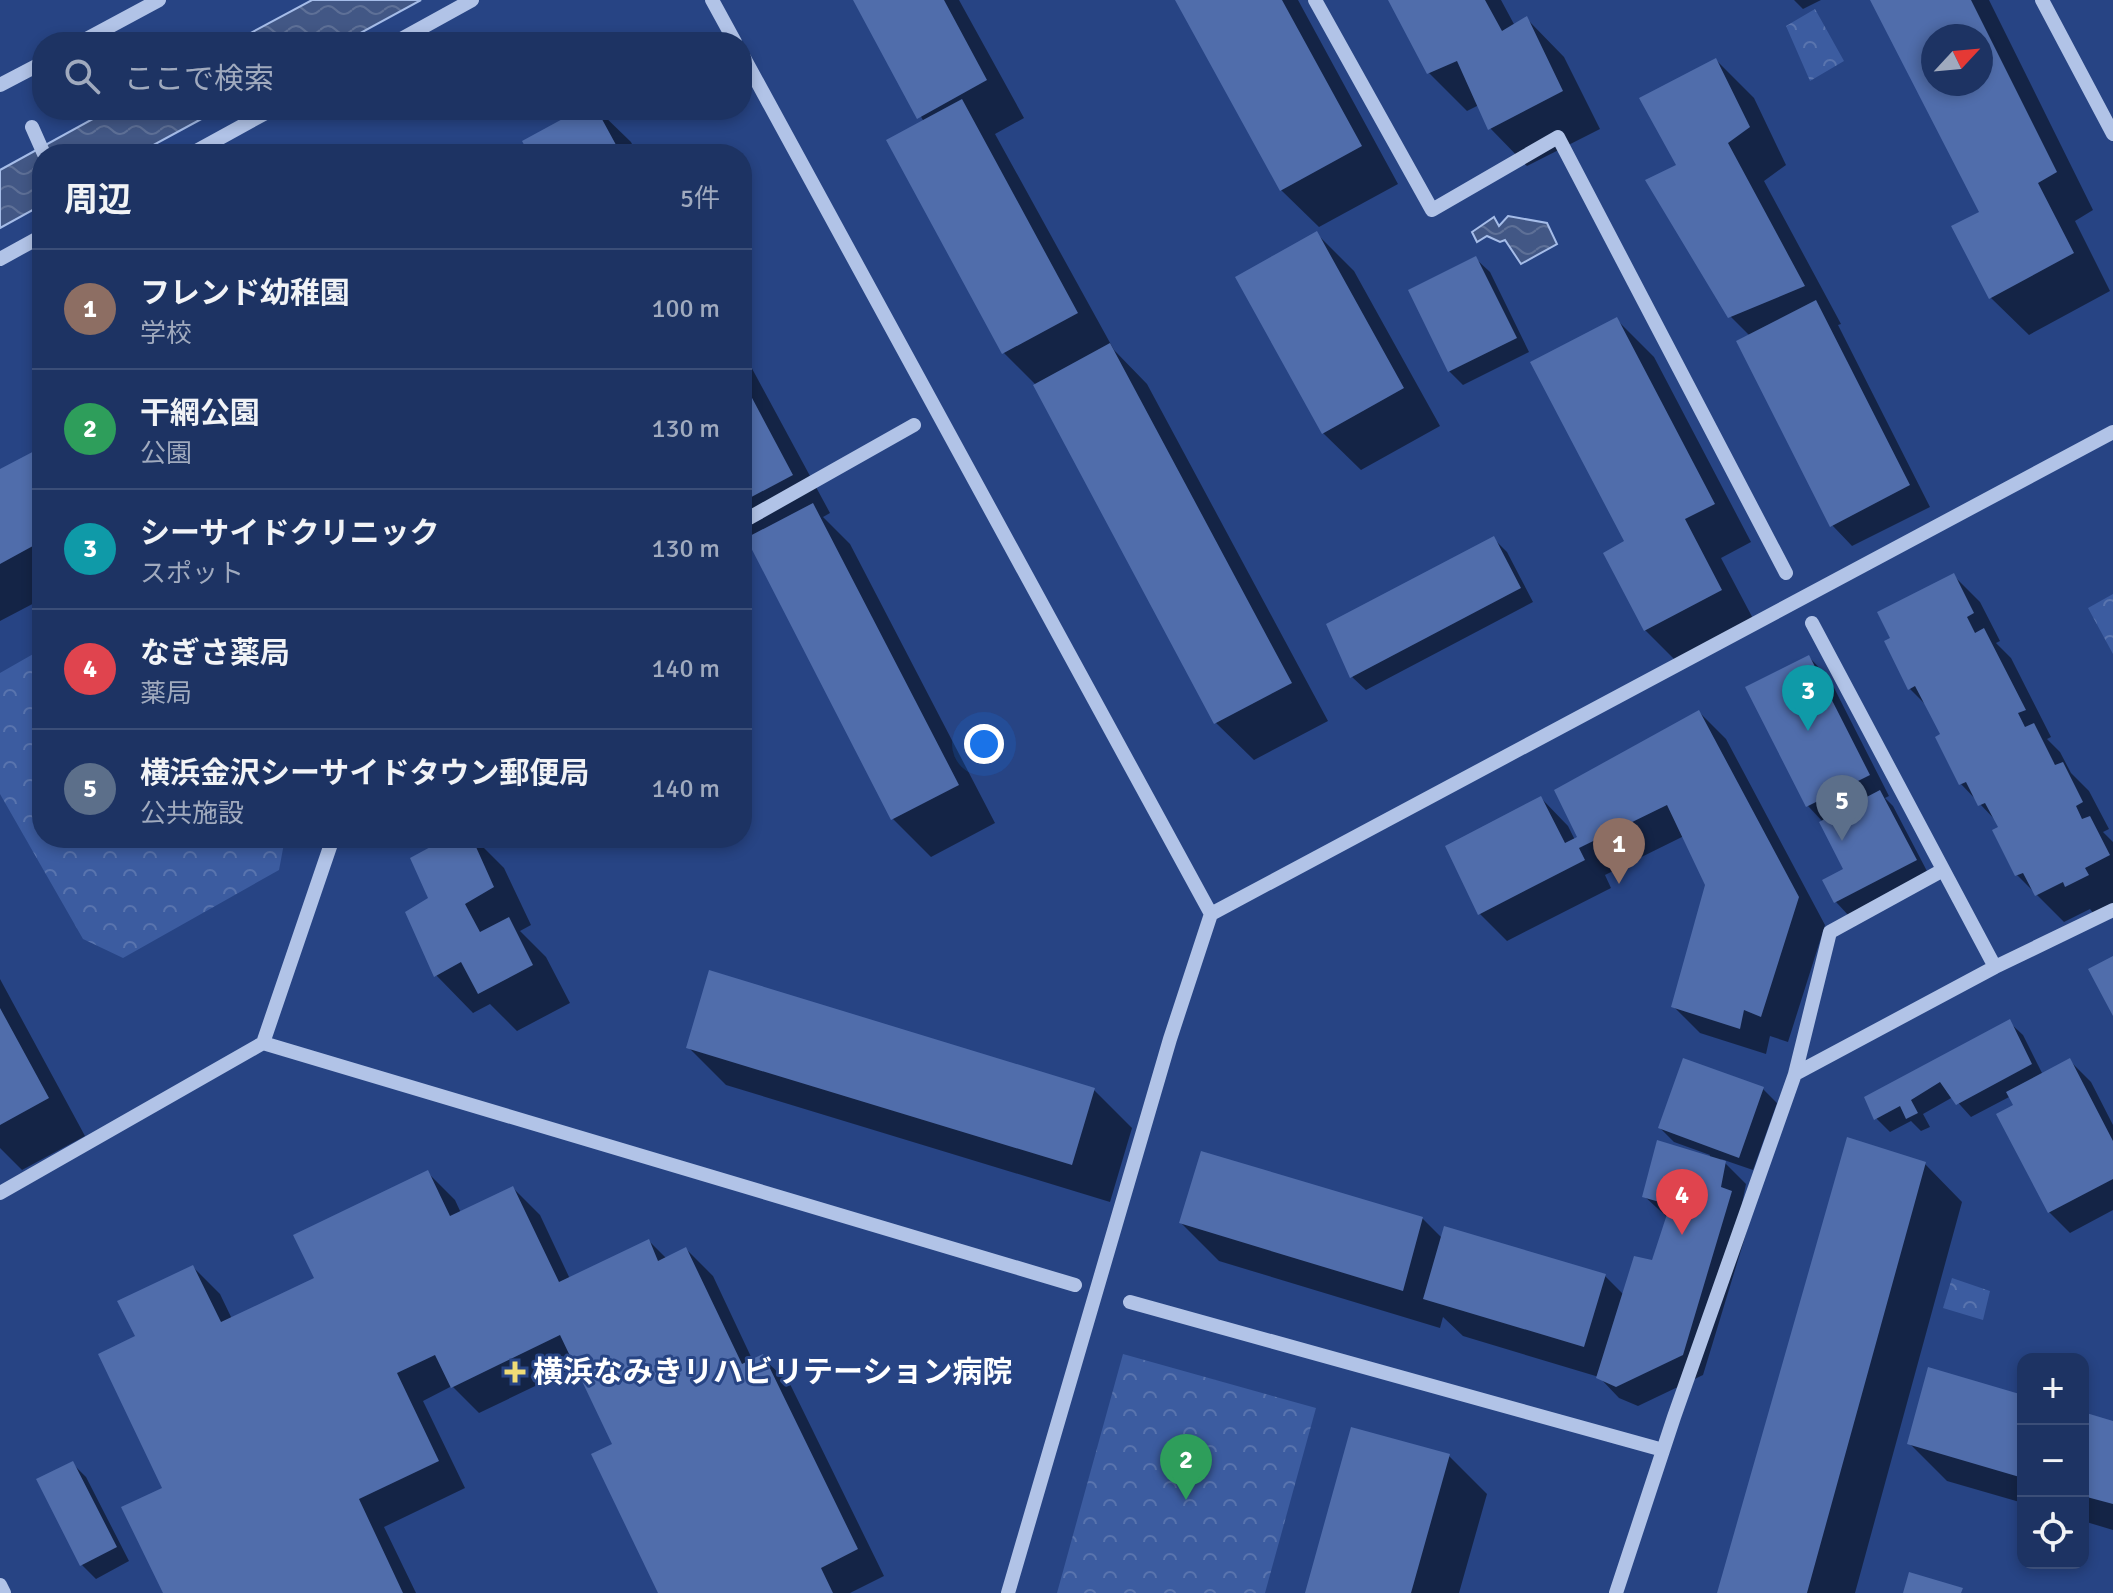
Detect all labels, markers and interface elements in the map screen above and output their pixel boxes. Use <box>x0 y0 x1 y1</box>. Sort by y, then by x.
north arrow <box>1921 24 1993 96</box>
search box <box>32 32 752 120</box>
icon: search <box>60 54 104 98</box>
text: ここで検索 <box>124 61 274 98</box>
text: 周辺 <box>64 179 132 221</box>
text: 5件 <box>680 183 720 215</box>
text: フレンド幼稚園 <box>140 275 350 312</box>
text: 1 <box>83 293 97 325</box>
text: 100 m <box>651 293 720 325</box>
text: 学校 <box>140 318 192 350</box>
text: 干網公園 <box>140 395 260 432</box>
text: 2 <box>83 413 97 445</box>
text: 130 m <box>651 413 720 445</box>
text: 公園 <box>140 438 192 470</box>
text: シーサイドクリニック <box>140 515 439 552</box>
text: 3 <box>83 533 97 565</box>
text: 130 m <box>651 533 720 565</box>
text: スポット <box>140 558 244 590</box>
text: なぎさ薬局 <box>140 635 290 672</box>
text: 4 <box>83 653 97 685</box>
text: 140 m <box>651 653 720 685</box>
pin: 3 <box>1782 665 1834 731</box>
text: 薬局 <box>140 678 192 710</box>
your location <box>964 724 1004 764</box>
text: 横浜金沢シーサイドタウン郵便局 <box>140 755 589 792</box>
text: 5 <box>83 773 97 805</box>
text: 140 m <box>651 773 720 805</box>
pin: 5 <box>1816 775 1868 841</box>
text: 公共施設 <box>140 798 244 830</box>
pin: 1 <box>1593 818 1645 884</box>
pin: 4 <box>1656 1169 1708 1235</box>
map controls <box>2017 1353 2089 1569</box>
button: + <box>2017 1353 2089 1425</box>
place label: 横浜なみきリハビリテーション病院 <box>533 1354 1012 1391</box>
marker: 横浜なみきリハビリテーション病院 <box>504 1361 526 1383</box>
button: − <box>2017 1425 2089 1497</box>
pin: 2 <box>1160 1434 1212 1500</box>
button: locate <box>2017 1497 2089 1569</box>

